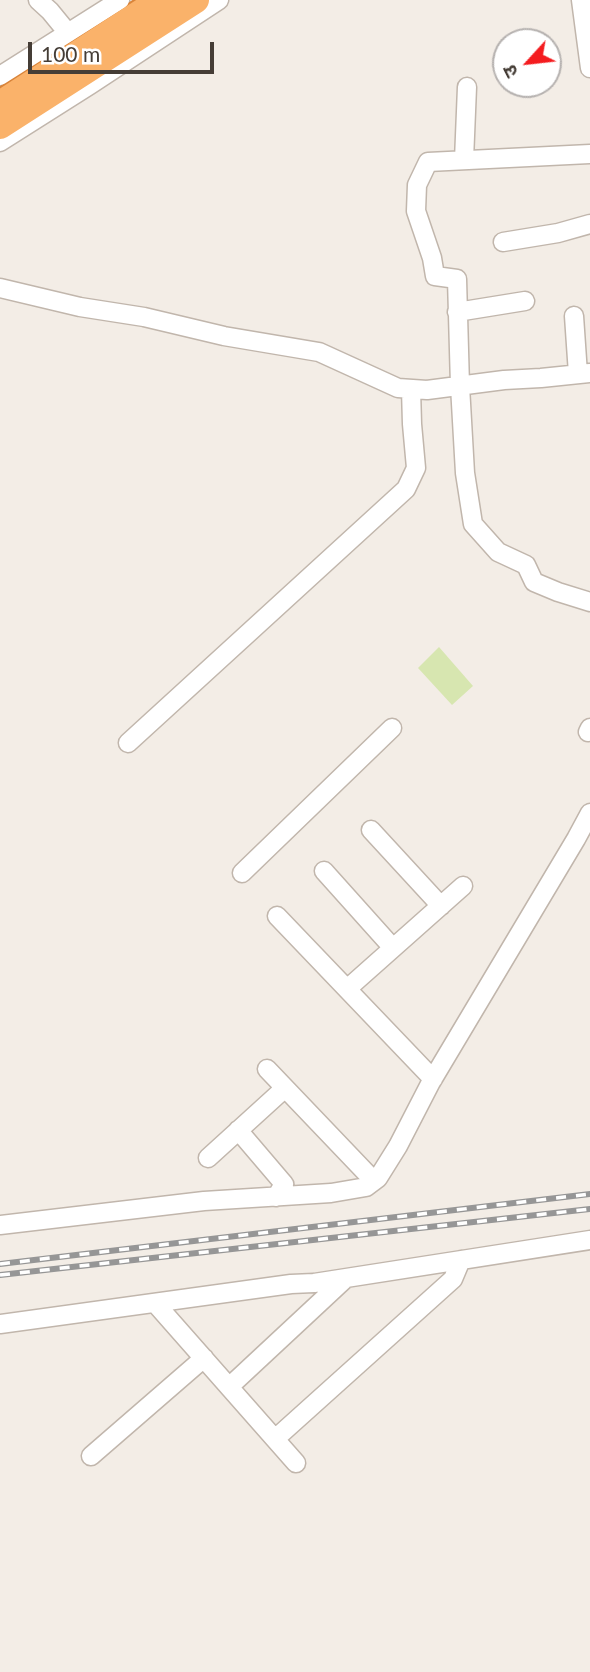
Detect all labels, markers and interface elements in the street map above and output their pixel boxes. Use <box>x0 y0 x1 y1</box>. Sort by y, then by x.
scale bar <box>32 28 217 72</box>
north arrow <box>492 28 562 98</box>
text: 100 m <box>41 41 100 66</box>
text: उ <box>497 62 522 82</box>

